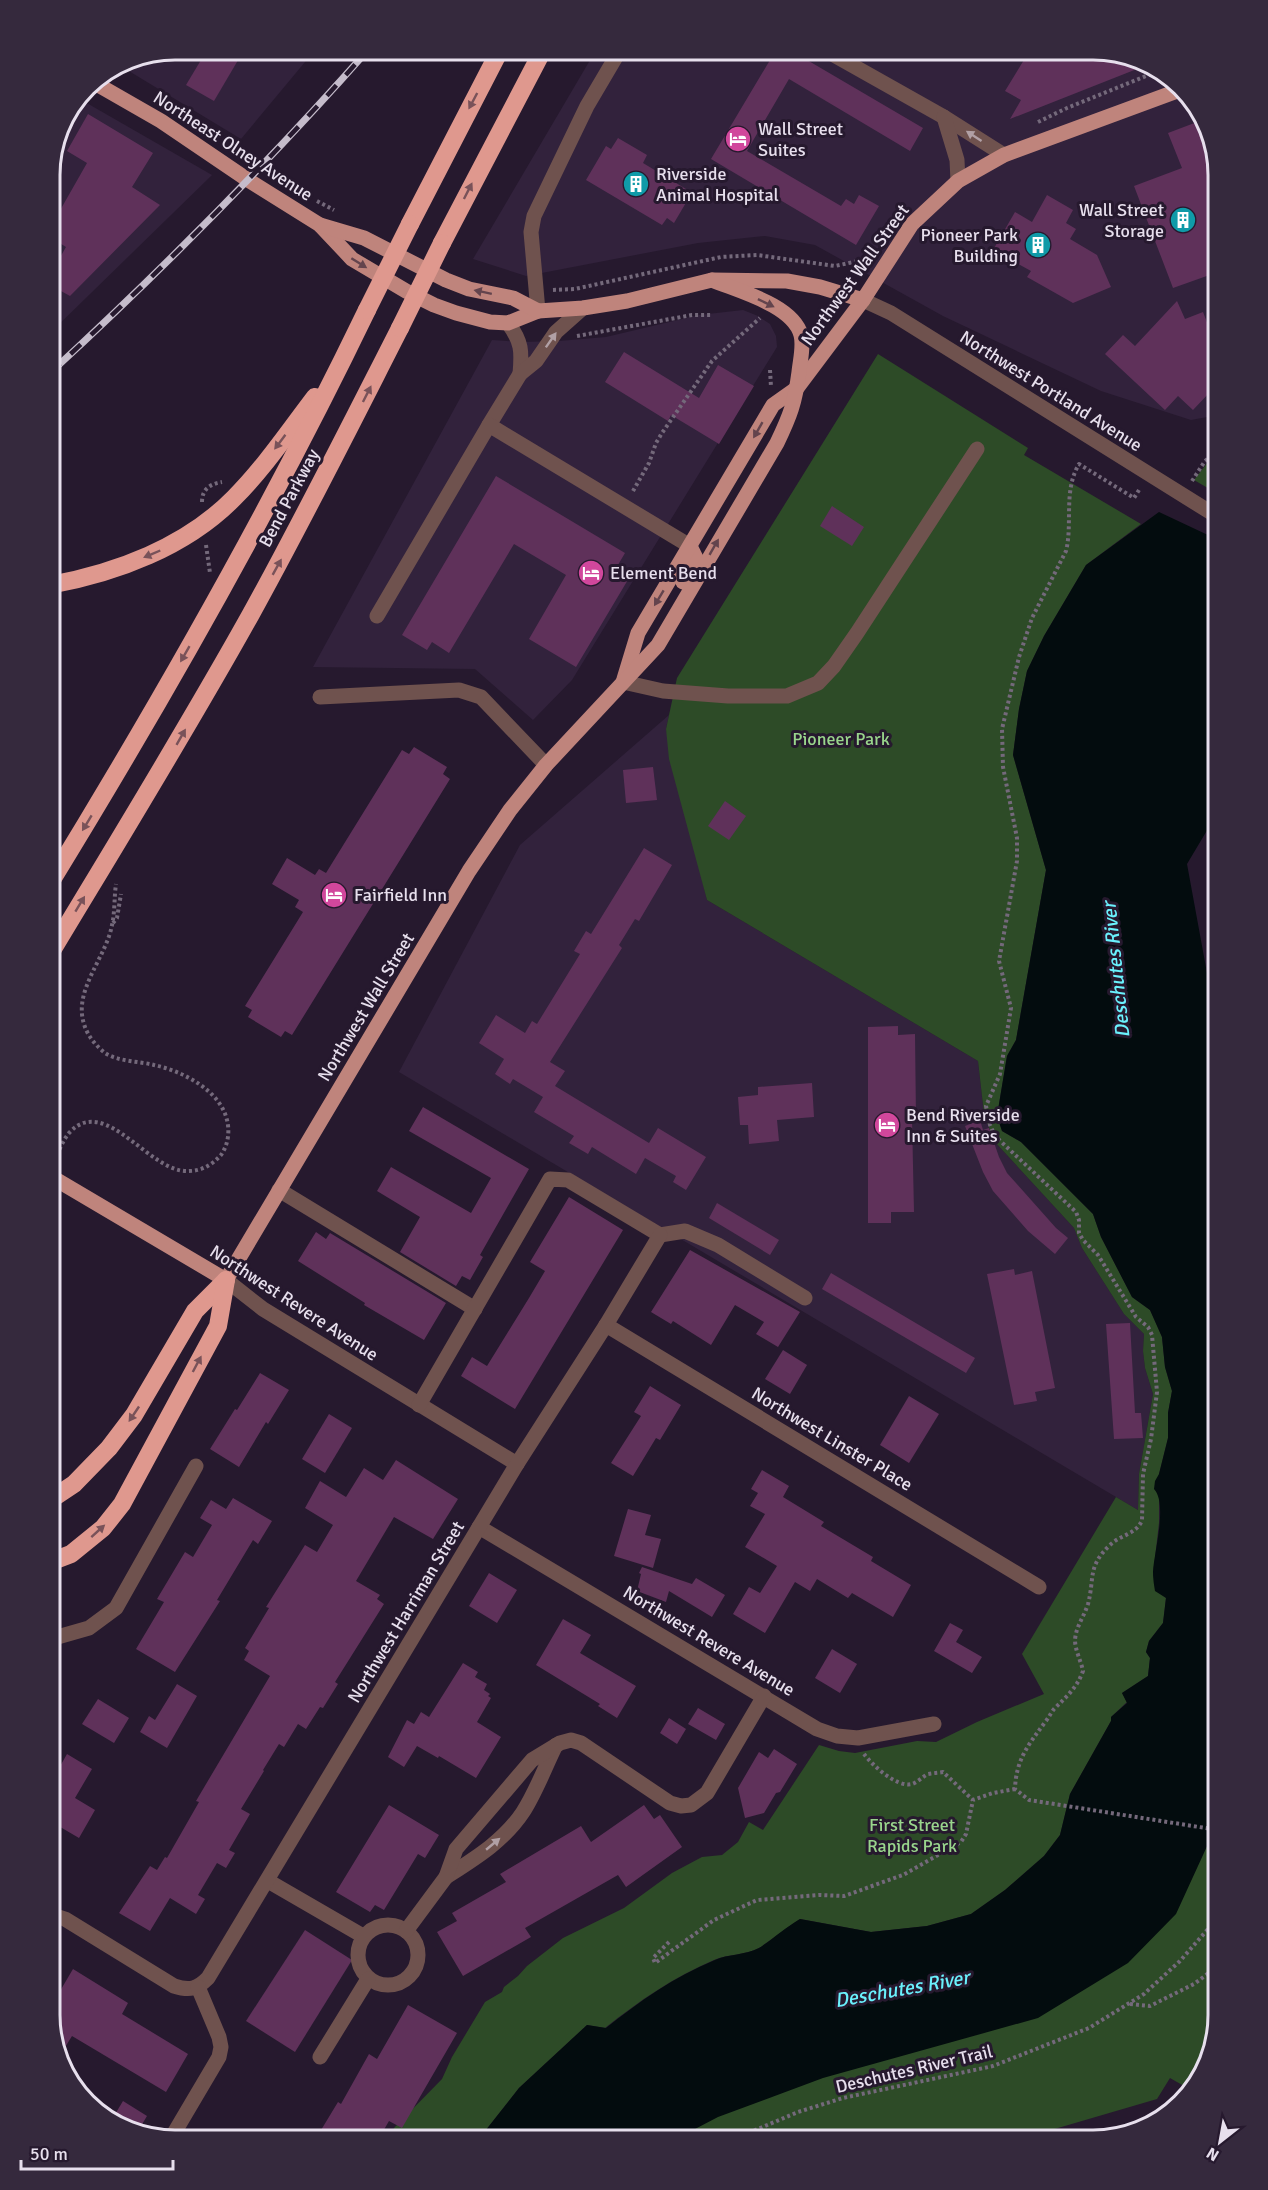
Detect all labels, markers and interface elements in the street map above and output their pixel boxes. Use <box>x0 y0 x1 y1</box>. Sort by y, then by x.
street label: Northeast Olney Avenue <box>149 86 317 206</box>
one-way arrow <box>468 93 478 110</box>
place label: Wall Street Suites <box>758 118 843 161</box>
hotel icon: Wall Street Suites <box>723 124 753 154</box>
one-way arrow <box>966 131 982 142</box>
place label: Riverside Animal Hospital <box>656 163 779 206</box>
building icon: Riverside Animal Hospital <box>621 169 651 199</box>
one-way arrow <box>463 182 473 199</box>
place label: Wall Street Storage <box>1079 199 1164 242</box>
street label: Northwest Wall Street <box>796 200 914 350</box>
building icon: Wall Street Storage <box>1168 205 1198 235</box>
place label: Pioneer Park Building <box>921 224 1018 267</box>
building icon: Pioneer Park Building <box>1023 230 1053 260</box>
one-way arrow <box>351 257 368 268</box>
one-way arrow <box>474 287 493 296</box>
one-way arrow <box>758 298 775 308</box>
street label: Northwest Portland Avenue <box>956 326 1146 456</box>
one-way arrow <box>545 333 557 349</box>
one-way arrow <box>361 385 371 403</box>
one-way arrow <box>753 422 763 439</box>
one-way arrow <box>275 435 287 450</box>
street label: Bend Parkway <box>254 445 324 551</box>
one-way arrow <box>709 539 720 555</box>
one-way arrow <box>143 549 161 559</box>
one-way arrow <box>272 558 282 575</box>
hotel icon: Element Bend <box>576 558 606 588</box>
place label: Element Bend <box>610 562 717 584</box>
one-way arrow <box>653 590 664 606</box>
one-way arrow <box>179 646 190 662</box>
park label: Pioneer Park <box>792 728 890 750</box>
one-way arrow <box>175 729 186 745</box>
one-way arrow <box>81 815 92 831</box>
hotel icon: Fairfield Inn <box>319 880 349 910</box>
place label: Fairfield Inn <box>354 884 447 906</box>
one-way arrow <box>75 896 86 912</box>
water label: Deschutes River <box>1096 898 1136 1039</box>
street label: Northwest Wall Street <box>313 929 419 1085</box>
place label: Bend Riverside Inn & Suites <box>906 1104 1020 1147</box>
hotel icon: Bend Riverside Inn & Suites <box>872 1110 902 1140</box>
street label: Northwest Revere Avenue <box>206 1240 382 1366</box>
one-way arrow <box>192 1355 202 1372</box>
street label: Northwest Linster Place <box>748 1382 916 1496</box>
one-way arrow <box>129 1406 140 1422</box>
street label: Northwest Harriman Street <box>343 1517 469 1707</box>
one-way arrow <box>91 1524 106 1538</box>
street label: Northwest Revere Avenue <box>619 1581 799 1701</box>
park label: First Street Rapids Park <box>867 1814 957 1857</box>
one-way arrow <box>486 1838 501 1851</box>
water label: Deschutes River <box>833 1964 974 2013</box>
street label: Deschutes River Trail <box>833 2040 995 2098</box>
north arrow <box>1190 2112 1250 2172</box>
scale bar <box>21 2133 172 2171</box>
text: 50 m <box>30 2143 68 2165</box>
text: N <box>1203 2143 1223 2165</box>

